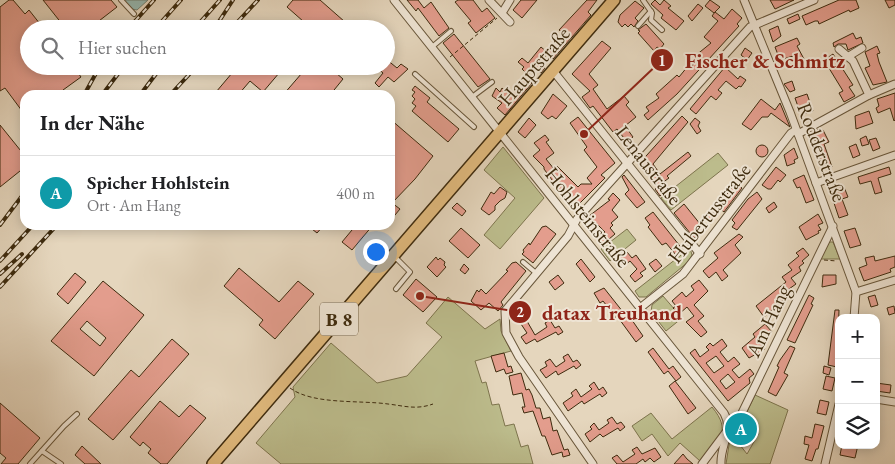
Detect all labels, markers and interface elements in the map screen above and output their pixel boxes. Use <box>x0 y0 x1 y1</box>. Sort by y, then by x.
search box <box>20 20 395 75</box>
street label: Hauptstraße <box>492 21 576 111</box>
icon: search <box>38 34 66 62</box>
text: Hier suchen <box>78 35 167 60</box>
callout: Fischer & Schmitz <box>650 42 855 78</box>
text: Fischer & Schmitz <box>685 47 845 74</box>
text: 1 <box>658 51 666 70</box>
street label: Rodderstraße <box>791 99 853 205</box>
text: In der Nähe <box>40 109 145 136</box>
street label: Lenaustraße <box>610 120 688 210</box>
street label: Hubertusstraße <box>662 158 756 268</box>
street label: Hohlsteinstraße <box>539 161 637 273</box>
text: Spicher Hohlstein <box>87 170 230 195</box>
text: A <box>50 183 62 204</box>
text: 400 m <box>336 183 375 204</box>
text: Ort · Am Hang <box>87 195 181 216</box>
your location <box>363 239 389 265</box>
street label: Am Hang <box>740 280 796 362</box>
callout: datax Treuhand <box>507 294 692 330</box>
text: datax Treuhand <box>542 299 682 326</box>
road number: B 8 <box>320 302 358 336</box>
text: 2 <box>516 302 524 321</box>
map controls <box>835 314 880 449</box>
button: + <box>835 314 880 359</box>
button: − <box>835 359 880 404</box>
button: layers <box>835 404 880 449</box>
pin: A <box>725 410 757 448</box>

